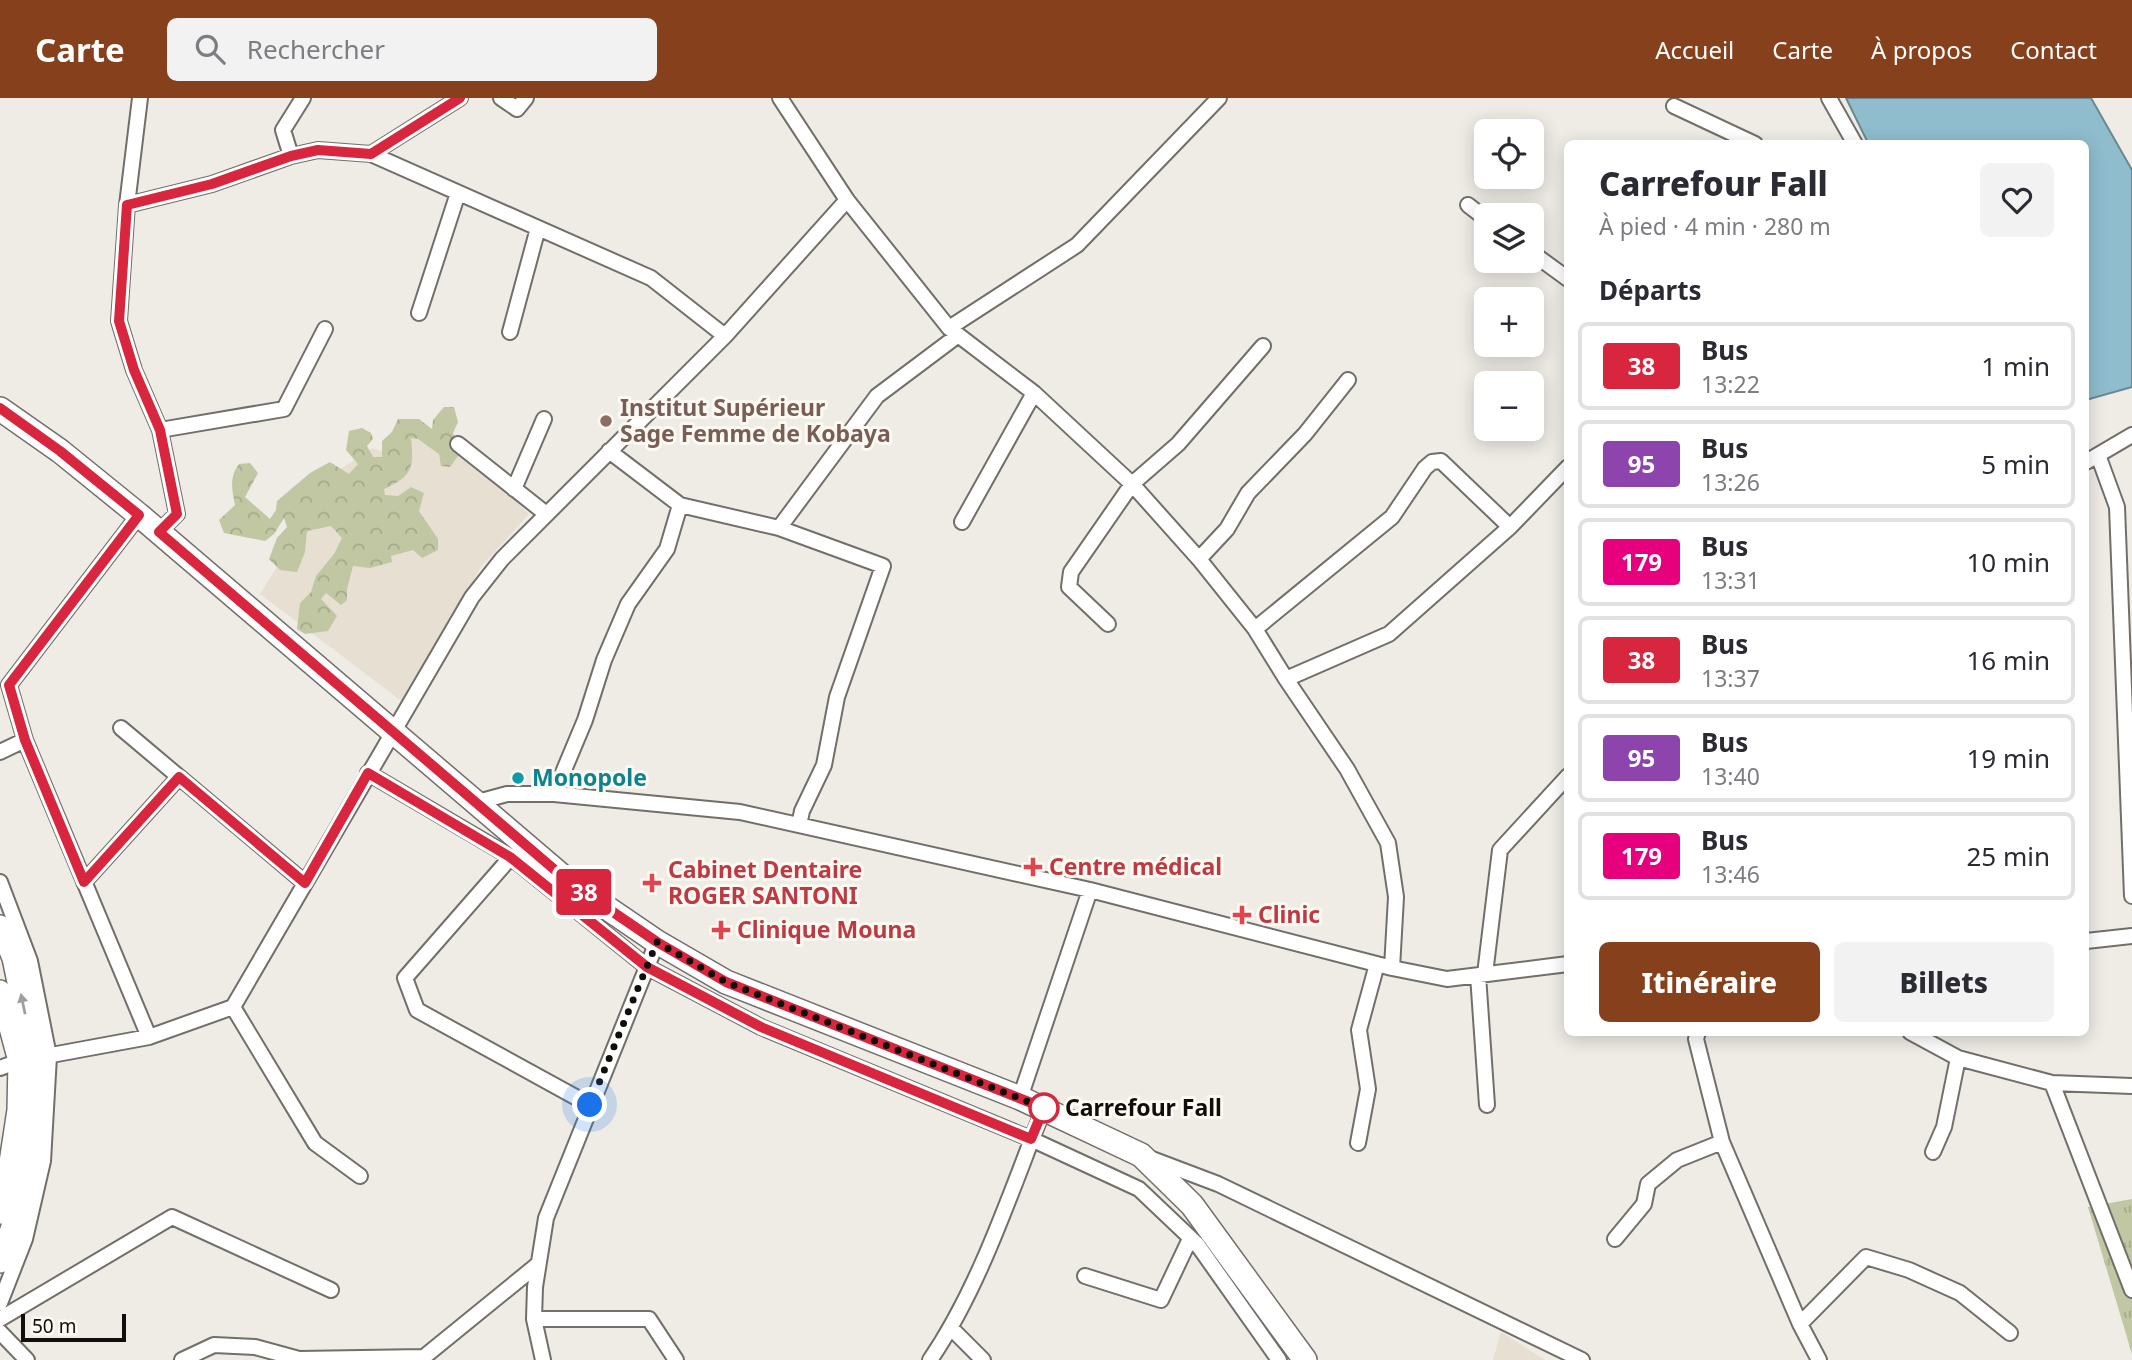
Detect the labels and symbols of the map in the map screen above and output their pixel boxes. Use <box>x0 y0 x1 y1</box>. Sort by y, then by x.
place label: Institut Supérieur Sage Femme de Kobaya <box>620 391 891 449</box>
marker: Institut Supérieur Sage Femme de Kobaya <box>598 413 614 429</box>
place label: Monopole <box>532 761 647 793</box>
marker: Monopole <box>510 770 526 786</box>
place label: Centre médical <box>1049 850 1222 882</box>
place label: Cabinet Dentaire ROGER SANTONI <box>668 853 862 911</box>
marker: Centre médical <box>1023 857 1043 877</box>
line badge: 38 <box>552 869 616 915</box>
marker: Cabinet Dentaire ROGER SANTONI <box>642 873 662 893</box>
place label: Clinic <box>1258 898 1320 930</box>
marker: Clinic <box>1232 905 1252 925</box>
place label: Clinique Mouna <box>737 913 916 945</box>
marker: Clinique Mouna <box>711 920 731 940</box>
one-way arrow <box>17 993 28 1015</box>
your location <box>572 1087 607 1122</box>
place label: Carrefour Fall <box>1065 1091 1222 1123</box>
marker: Carrefour Fall <box>1029 1093 1059 1123</box>
scale bar <box>21 1311 126 1343</box>

